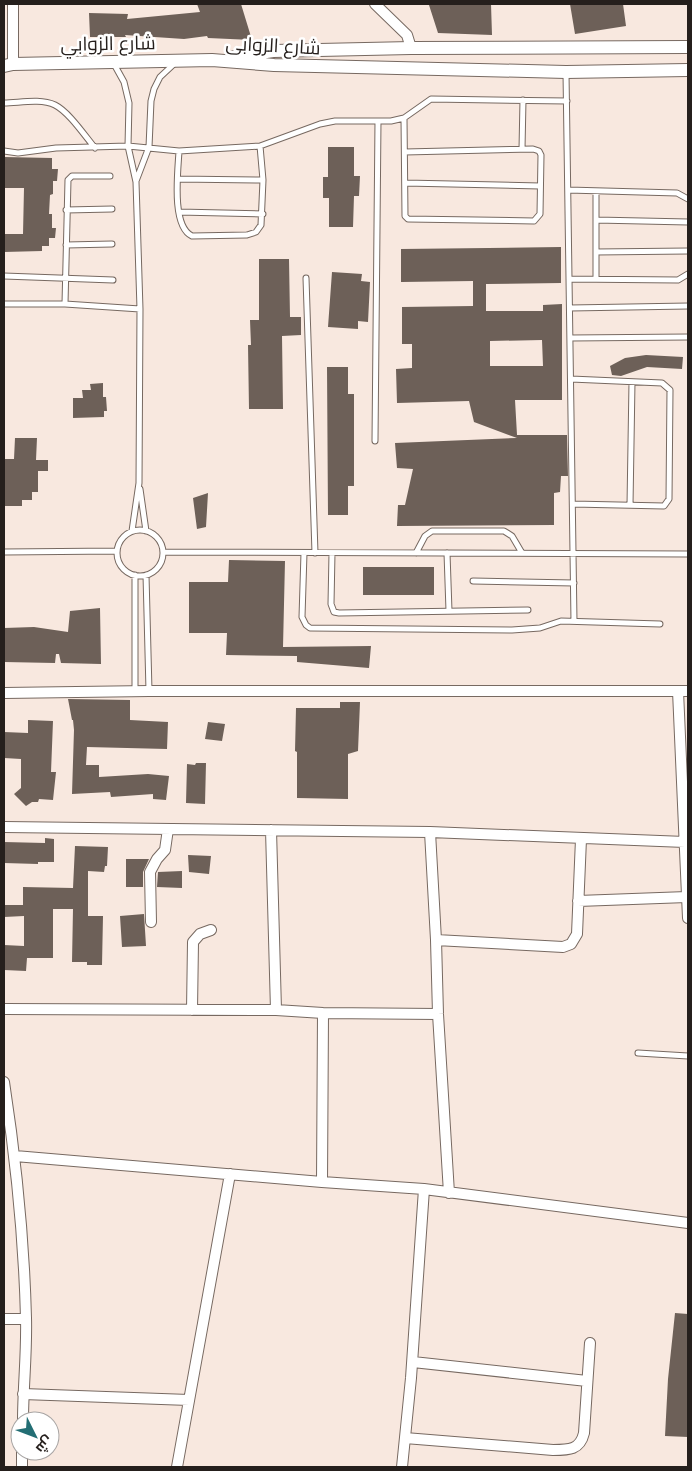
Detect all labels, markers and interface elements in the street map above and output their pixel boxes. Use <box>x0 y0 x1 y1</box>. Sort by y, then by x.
street label: شارع الزوابي <box>60 30 156 59</box>
street label: شارع الزوابى <box>225 31 321 61</box>
north arrow <box>10 1411 60 1461</box>
text: ش <box>32 1432 57 1457</box>

